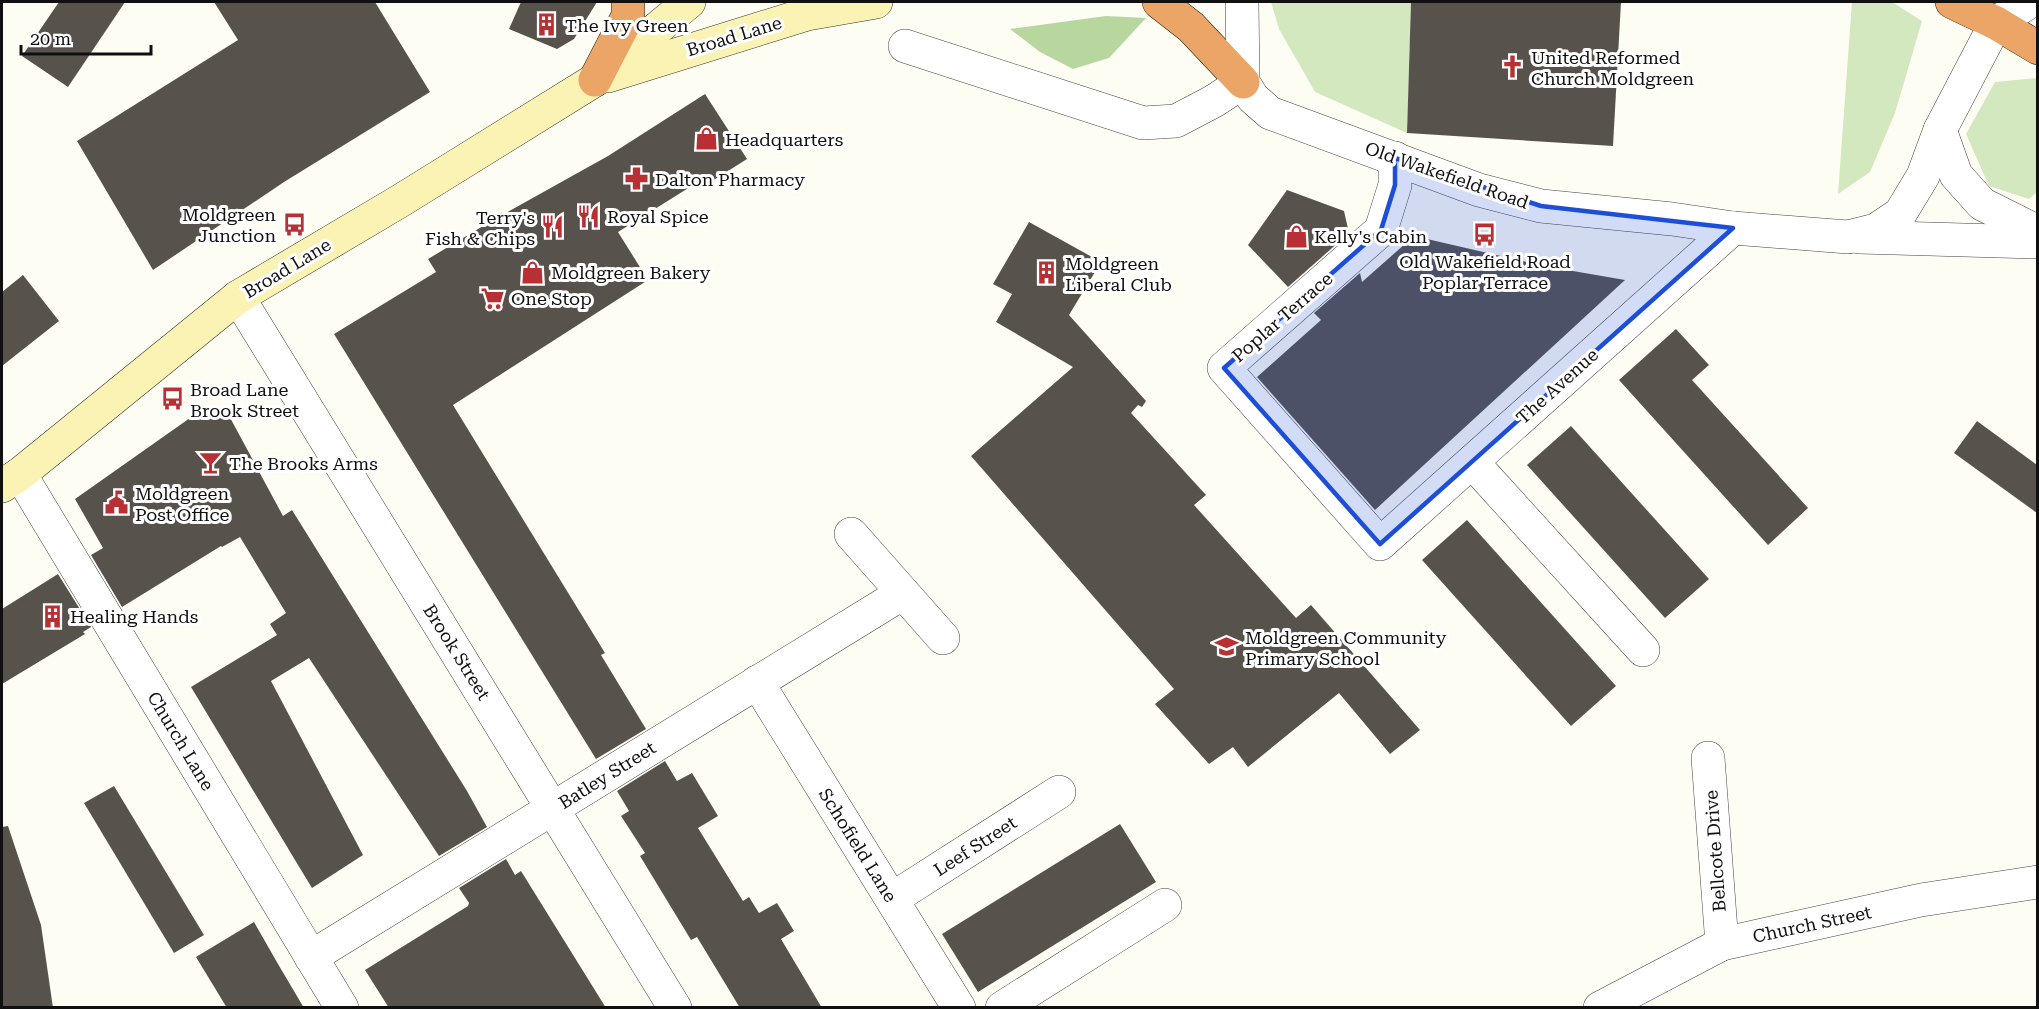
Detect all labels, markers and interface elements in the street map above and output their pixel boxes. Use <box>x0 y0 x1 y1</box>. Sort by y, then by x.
building icon: The Ivy Green <box>534 12 560 38</box>
street label: Broad Lane <box>684 12 784 60</box>
place label: The Ivy Green <box>565 15 689 36</box>
scale bar <box>21 18 152 56</box>
text: 20 m <box>30 28 71 49</box>
place label: United Reformed Church Moldgreen <box>1531 47 1694 89</box>
church icon: United Reformed Church Moldgreen <box>1500 54 1526 80</box>
shop icon: Headquarters <box>694 126 720 152</box>
place label: Headquarters <box>725 129 843 150</box>
street label: Old Wakefield Road <box>1362 137 1532 213</box>
pharmacy icon: Dalton Pharmacy <box>624 166 650 192</box>
place label: Dalton Pharmacy <box>655 169 805 190</box>
restaurant icon: Royal Spice <box>576 203 602 229</box>
place label: Moldgreen Junction <box>182 204 276 246</box>
place label: Royal Spice <box>607 206 709 227</box>
place label: Terry's Fish & Chips <box>425 207 535 249</box>
bus stop icon: Moldgreen Junction <box>281 211 307 237</box>
restaurant icon: Terry's Fish & Chips <box>540 214 566 240</box>
bus stop icon: Old Wakefield Road Poplar Terrace <box>1472 222 1498 248</box>
shop icon: Kelly's Cabin <box>1283 223 1309 249</box>
place label: Kelly's Cabin <box>1314 226 1428 247</box>
street label: Broad Lane <box>239 234 335 302</box>
place label: Old Wakefield Road Poplar Terrace <box>1399 251 1571 293</box>
place label: Moldgreen Liberal Club <box>1065 253 1172 295</box>
shop icon: Moldgreen Bakery <box>520 259 546 285</box>
building icon: Moldgreen Liberal Club <box>1034 260 1060 286</box>
place label: Moldgreen Bakery <box>551 262 711 283</box>
street label: Poplar Terrace <box>1227 268 1337 366</box>
supermarket icon: One Stop <box>480 285 506 311</box>
place label: One Stop <box>511 288 592 309</box>
street label: The Avenue <box>1512 344 1602 428</box>
place label: Broad Lane Brook Street <box>190 379 299 421</box>
bus stop icon: Broad Lane Brook Street <box>159 386 185 412</box>
bar icon: The Brooks Arms <box>198 450 224 476</box>
place label: The Brooks Arms <box>229 453 378 474</box>
place label: Moldgreen Post Office <box>135 483 229 525</box>
public building icon: Moldgreen Post Office <box>104 490 130 516</box>
street label: Brook Street <box>419 600 495 704</box>
building icon: Healing Hands <box>39 603 65 629</box>
place label: Healing Hands <box>70 606 198 627</box>
place label: Moldgreen Community Primary School <box>1245 627 1447 669</box>
school or university icon: Moldgreen Community Primary School <box>1214 634 1240 660</box>
street label: Church Lane <box>143 688 219 794</box>
street label: Batley Street <box>555 737 660 813</box>
street label: Schofield Lane <box>815 784 901 906</box>
street label: Bellcote Drive <box>1700 789 1730 913</box>
street label: Leef Street <box>930 811 1020 880</box>
street label: Church Street <box>1751 901 1873 947</box>

